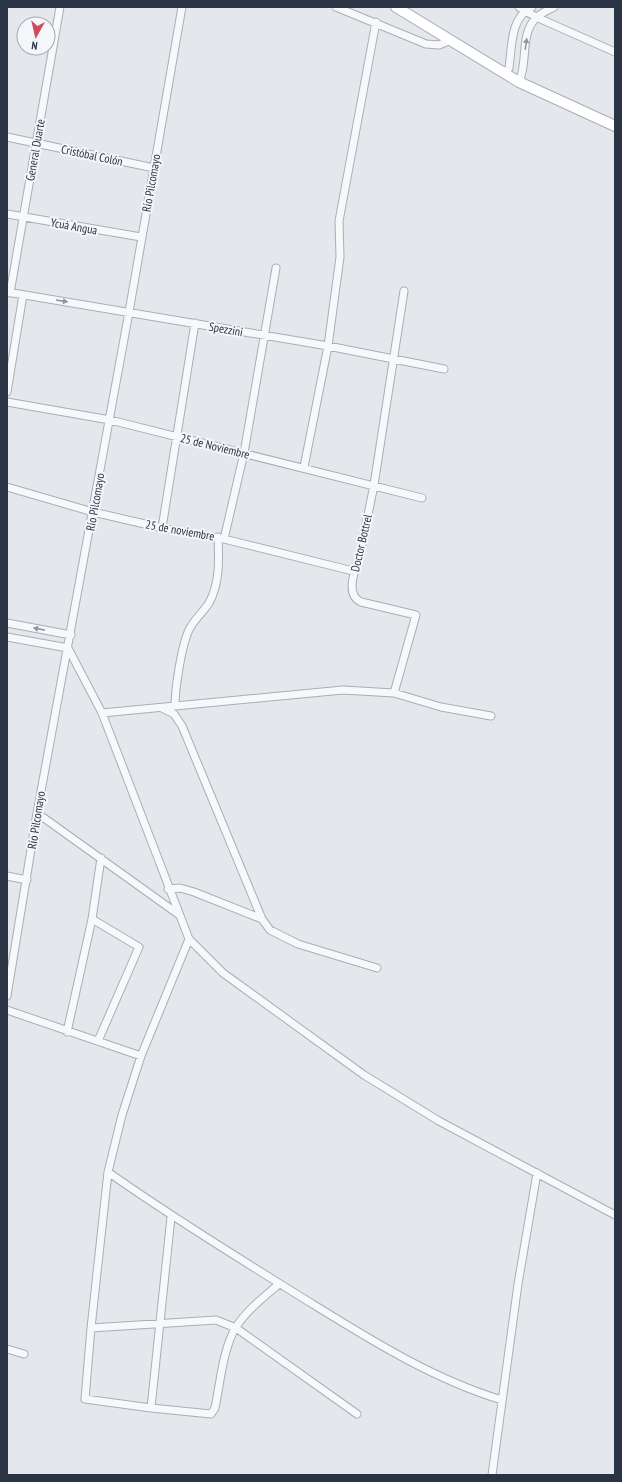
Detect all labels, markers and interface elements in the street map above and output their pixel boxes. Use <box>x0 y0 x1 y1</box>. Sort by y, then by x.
north arrow <box>16 16 56 56</box>
one-way arrow <box>523 38 530 50</box>
text: N <box>31 39 39 53</box>
street label: General Duarte <box>22 118 48 182</box>
street label: Cristóbal Colón <box>60 141 124 169</box>
street label: Río Pilcomayo <box>139 153 163 213</box>
street label: Ycuá Angua <box>49 215 99 238</box>
one-way arrow <box>56 298 68 304</box>
street label: Spezzini <box>208 319 244 339</box>
street label: 25 de Noviembre <box>179 430 251 462</box>
street label: Río Pilcomayo <box>83 472 107 532</box>
street label: Doctor Bottrel <box>347 513 375 573</box>
street label: 25 de noviembre <box>144 517 216 543</box>
one-way arrow <box>33 626 45 632</box>
street label: Río Pilcomayo <box>24 790 48 850</box>

